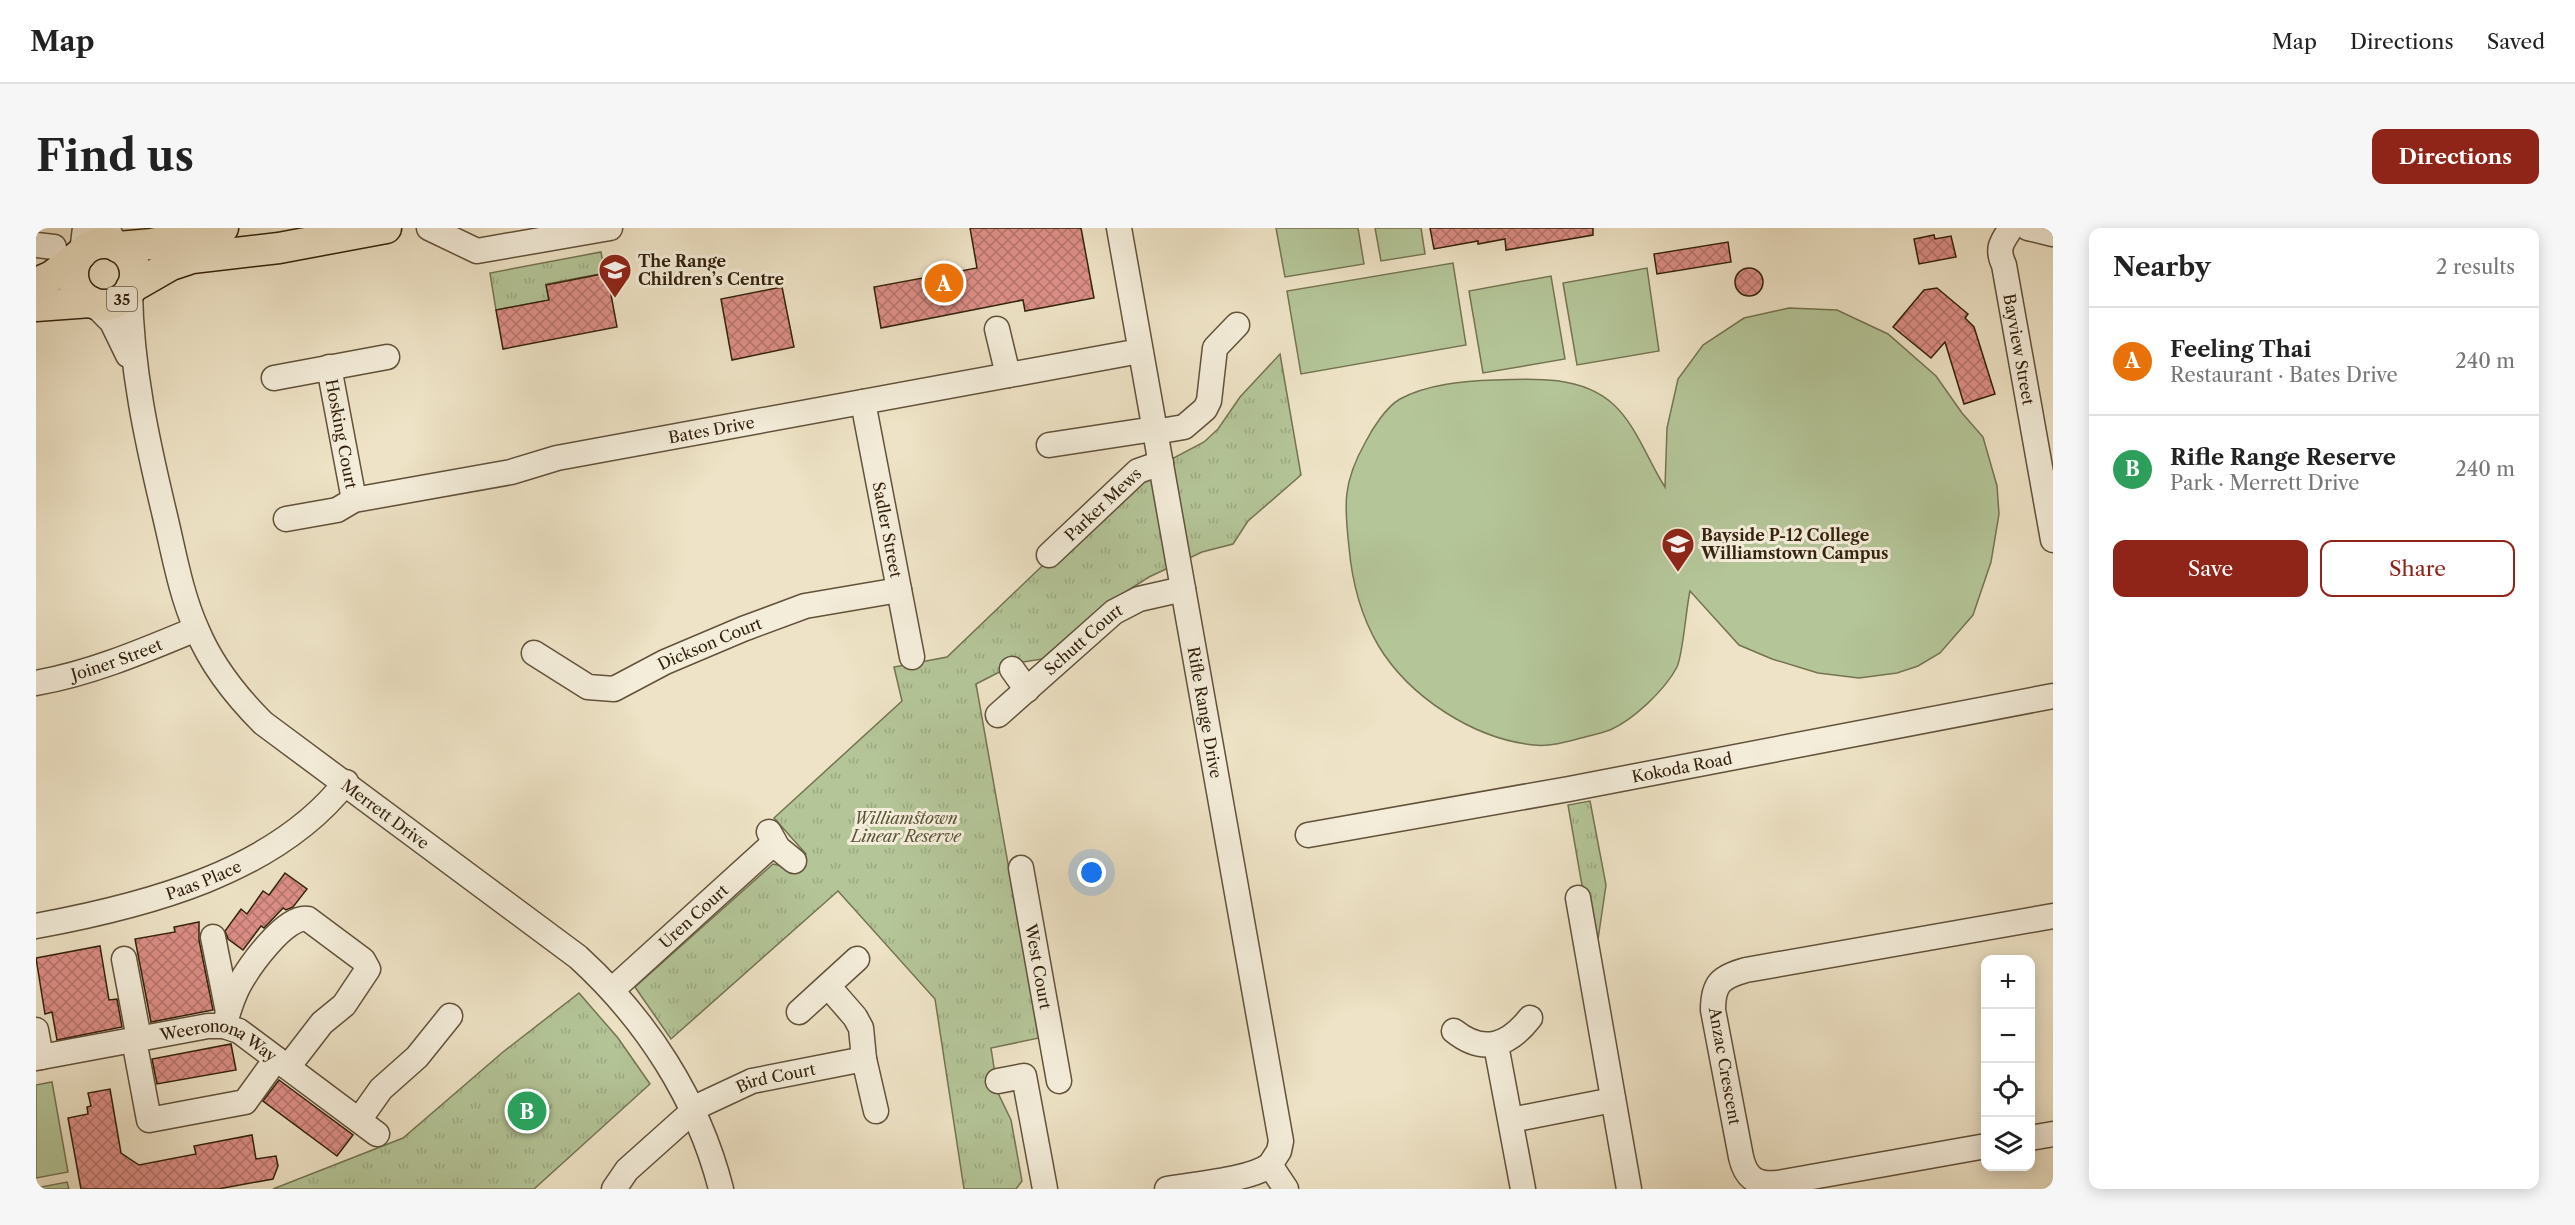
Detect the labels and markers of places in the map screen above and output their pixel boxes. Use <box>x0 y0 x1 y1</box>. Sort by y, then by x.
place label: The Range Children’s Centre <box>638 251 784 289</box>
school or university icon: The Range Children’s Centre <box>597 252 633 299</box>
pin: A <box>924 260 964 306</box>
place label: Bayside P-12 College Williamstown Campus <box>1700 525 1889 563</box>
school or university icon: Bayside P-12 College Williamstown Campus <box>1660 526 1696 573</box>
pin: B <box>508 1088 546 1134</box>

